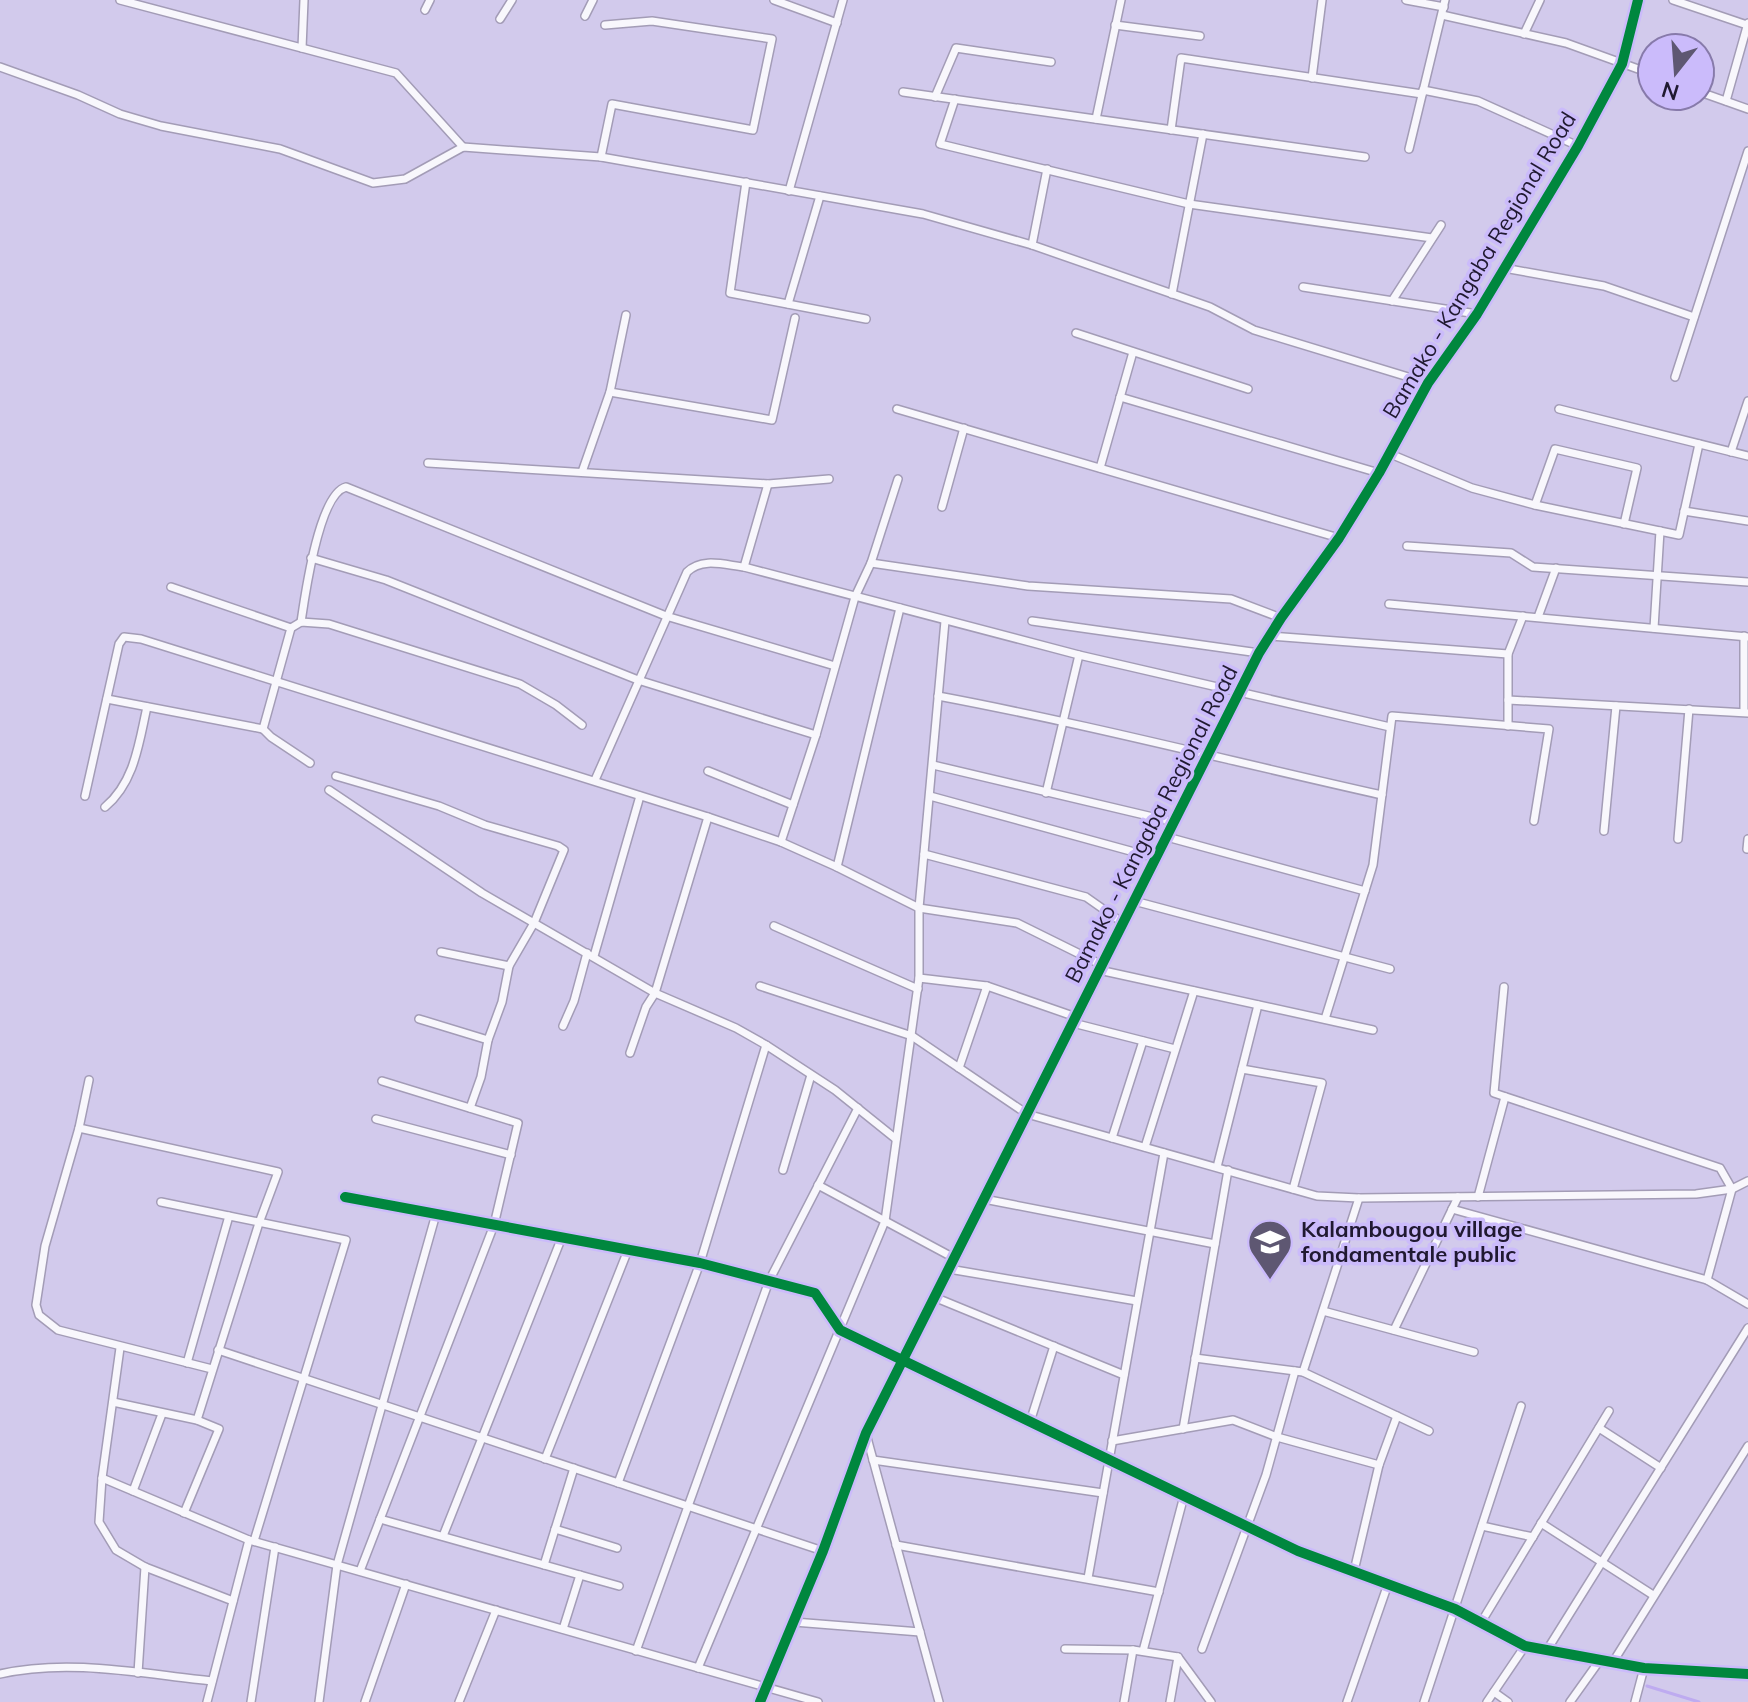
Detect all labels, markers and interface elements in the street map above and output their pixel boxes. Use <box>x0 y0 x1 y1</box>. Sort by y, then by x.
north arrow <box>1636 32 1716 112</box>
text: N <box>1658 75 1682 107</box>
street label: Bamako - Kangaba Regional Road <box>1376 107 1582 423</box>
street label: Bamako - Kangaba Regional Road <box>1058 660 1244 988</box>
place label: Kalambougou village fondamentale public <box>1301 1215 1523 1268</box>
school or university icon: Kalambougou village fondamentale public <box>1246 1218 1294 1281</box>

